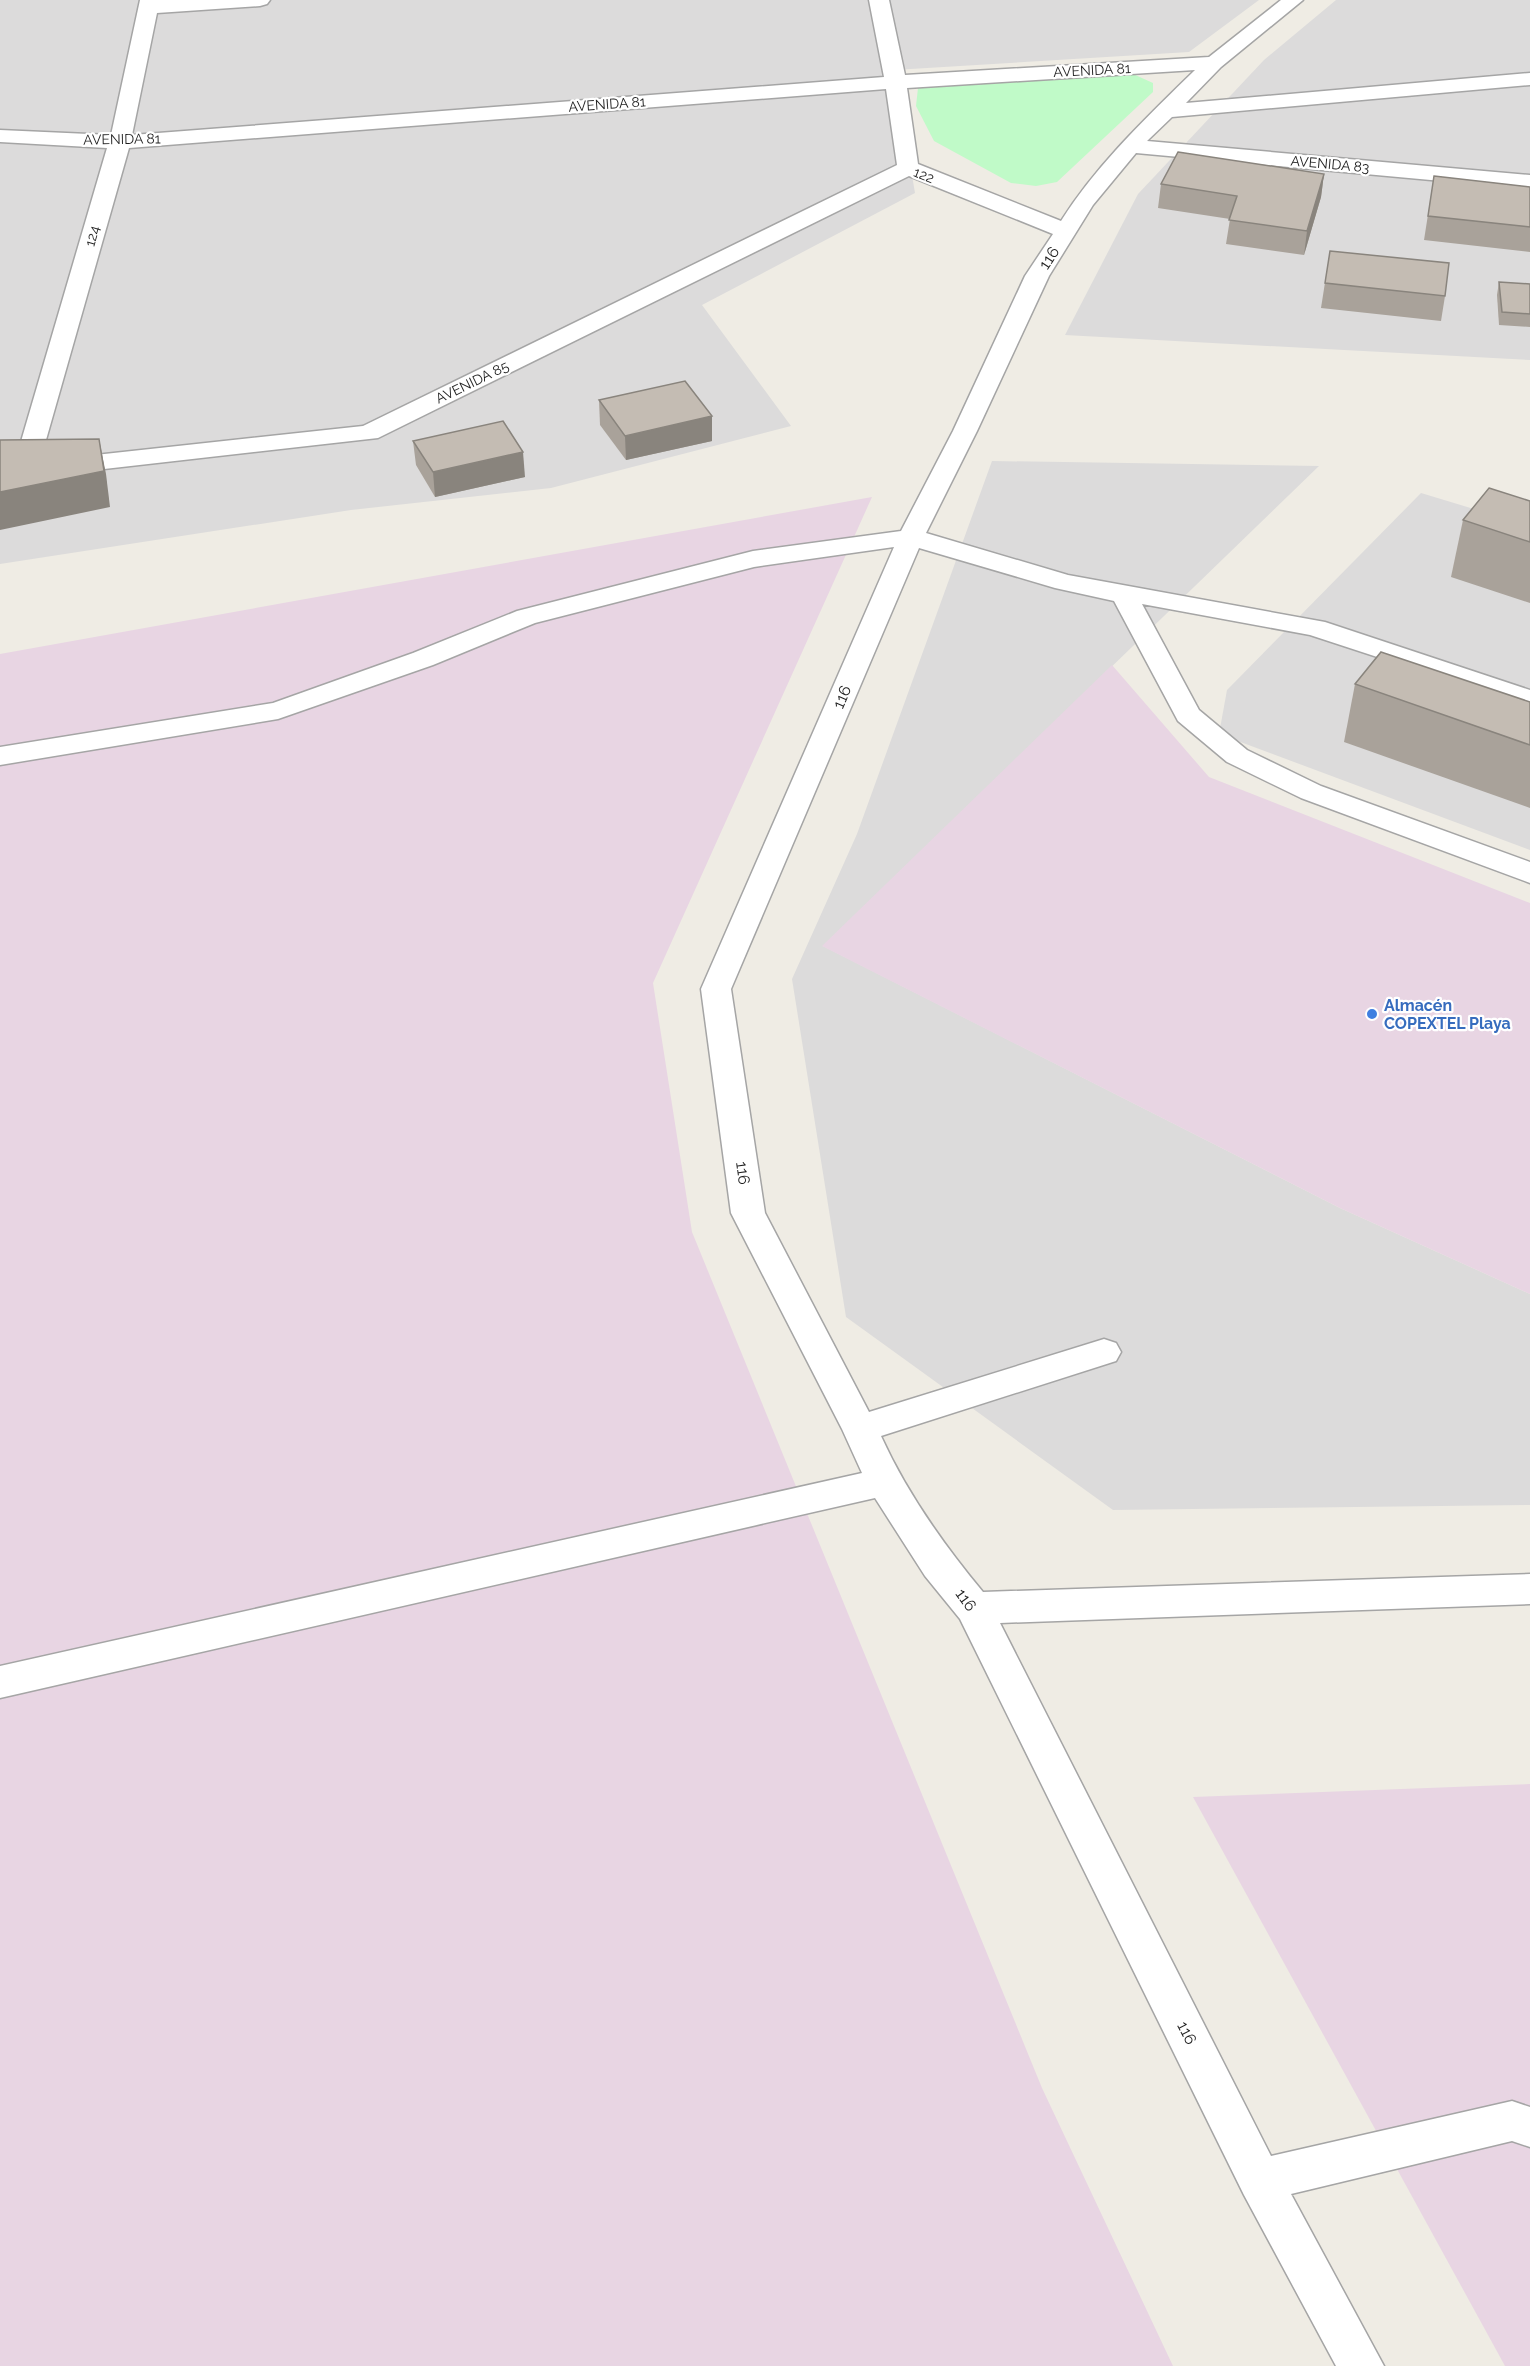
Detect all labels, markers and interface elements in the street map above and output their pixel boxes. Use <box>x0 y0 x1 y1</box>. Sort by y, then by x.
street label: AVENIDA 81 <box>1053 60 1131 80</box>
street label: AVENIDA 81 <box>568 93 646 115</box>
street label: AVENIDA 81 <box>83 130 161 148</box>
street label: AVENIDA 83 <box>1290 153 1370 175</box>
street label: 122 <box>911 164 937 186</box>
street label: 124 <box>81 223 103 248</box>
street label: 116 <box>1035 243 1063 273</box>
street label: AVENIDA 85 <box>433 357 511 407</box>
street label: 116 <box>829 683 855 711</box>
place label: Almacén COPEXTEL Playa <box>1384 996 1511 1033</box>
marker: Almacén COPEXTEL Playa <box>1365 1007 1379 1021</box>
street label: 116 <box>732 1160 754 1186</box>
street label: 116 <box>951 1585 981 1615</box>
street label: 116 <box>1173 2018 1201 2048</box>

